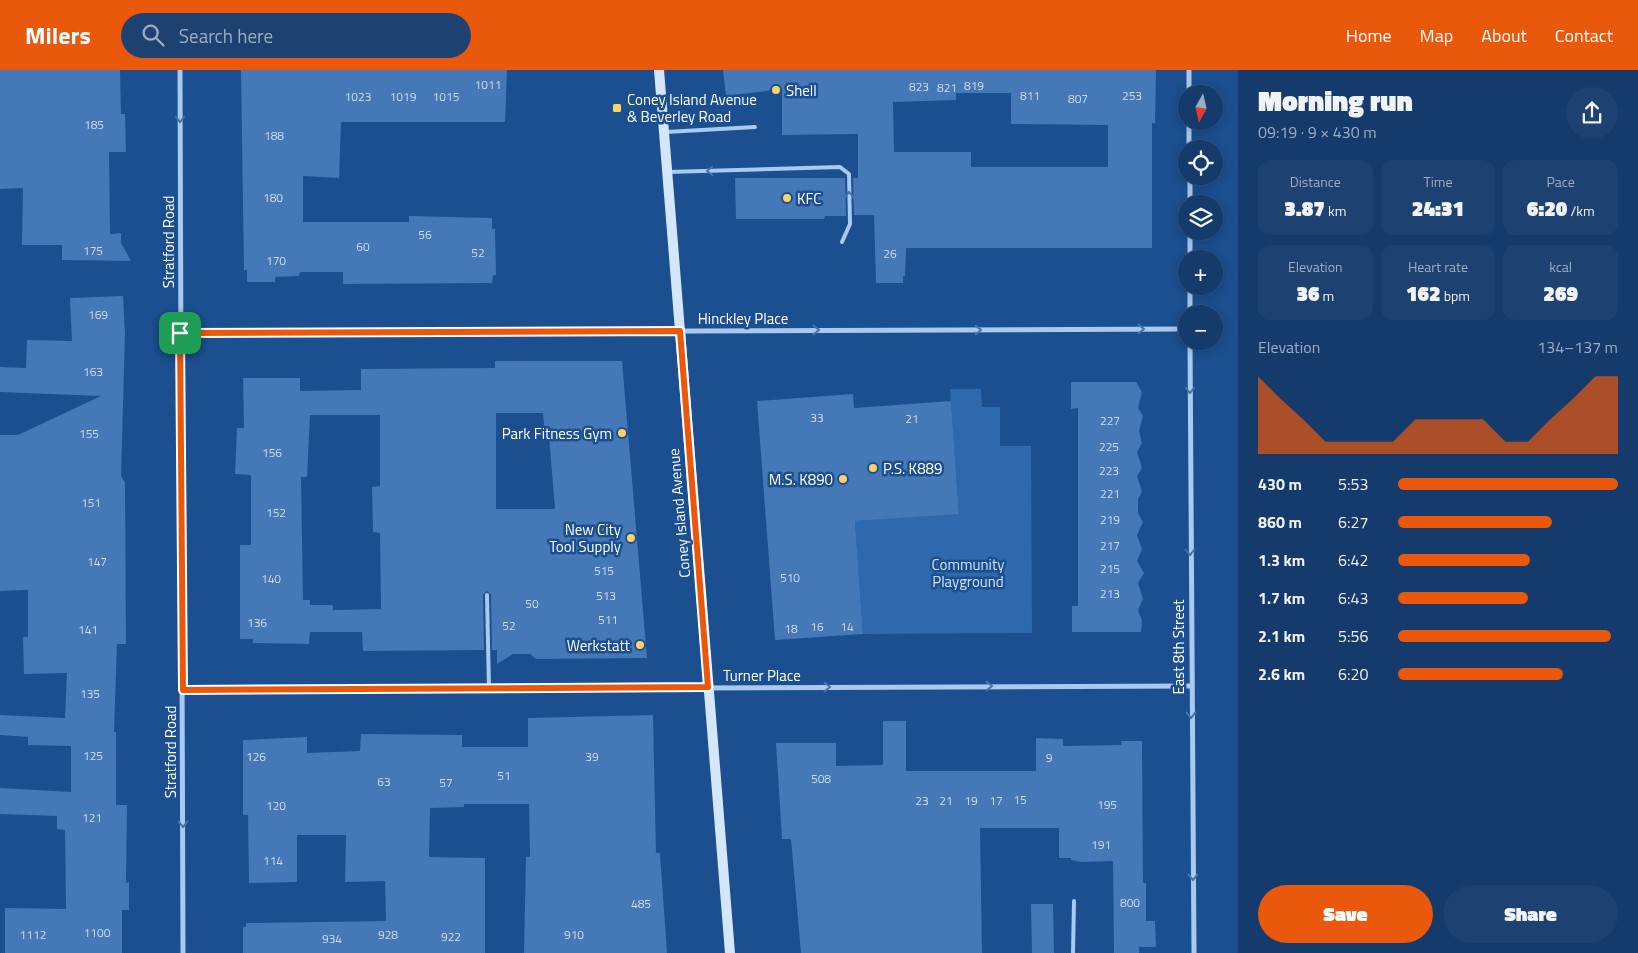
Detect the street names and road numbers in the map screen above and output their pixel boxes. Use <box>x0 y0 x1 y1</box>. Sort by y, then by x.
street label: Stratford Road <box>157 196 180 288</box>
street label: Hinckley Place <box>698 307 788 330</box>
street label: Coney Island Avenue <box>662 447 696 579</box>
street label: East 8th Street <box>1167 599 1190 695</box>
street label: Turner Place <box>723 664 801 687</box>
street label: Stratford Road <box>159 706 182 798</box>

